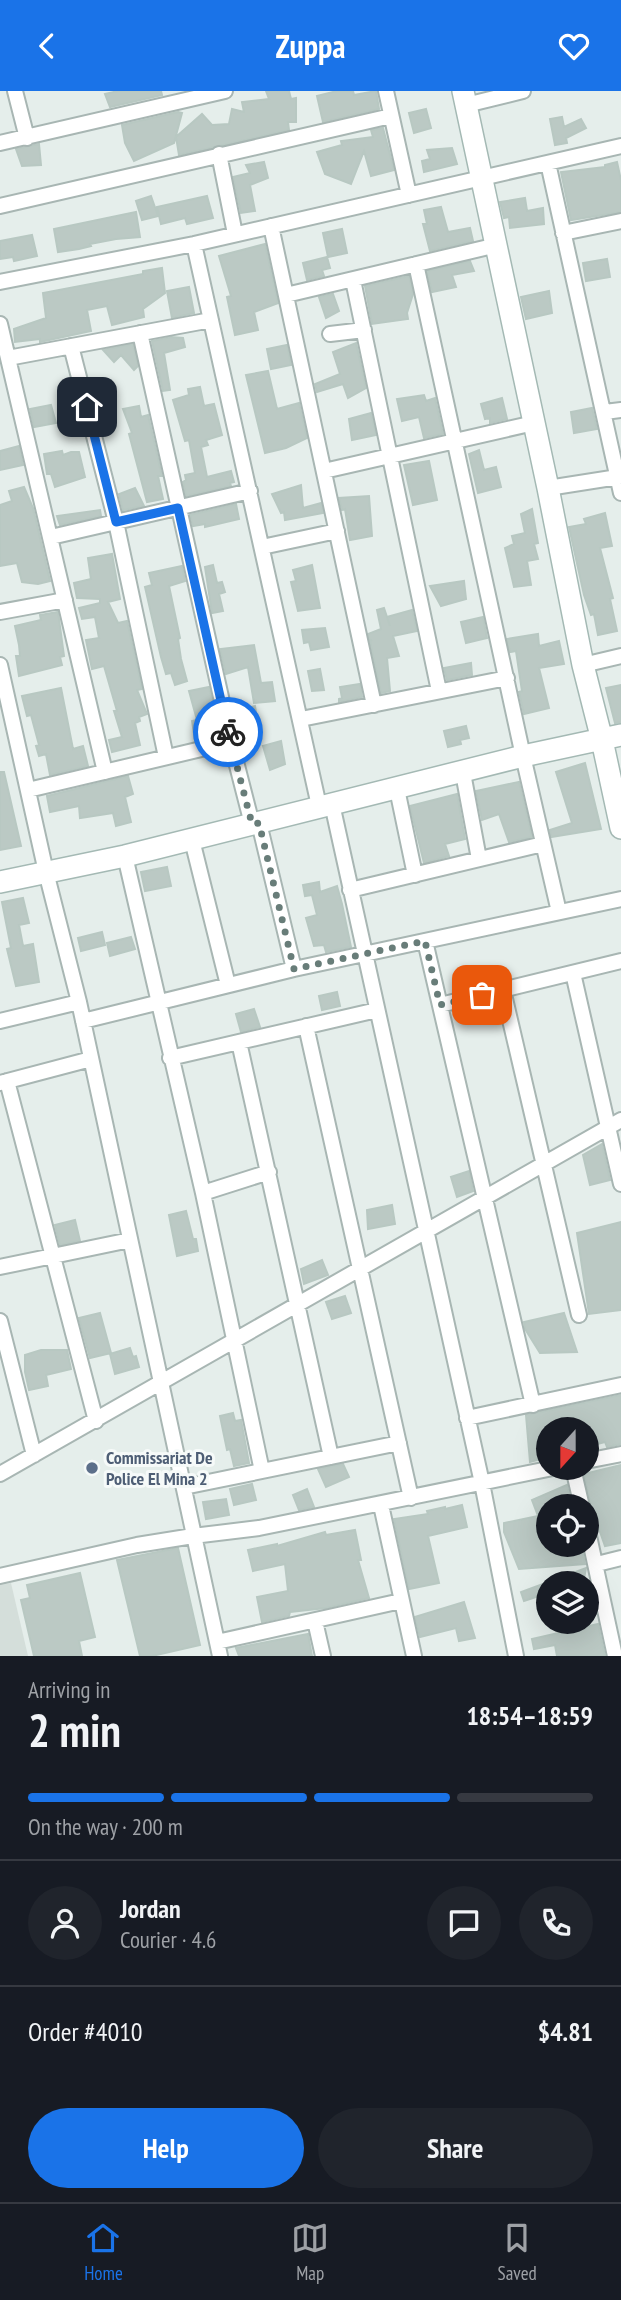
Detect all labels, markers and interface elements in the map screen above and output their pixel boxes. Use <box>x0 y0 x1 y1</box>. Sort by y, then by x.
text: Zuppa <box>275 25 346 67</box>
icon: back <box>28 27 66 65</box>
icon: heart <box>555 27 593 65</box>
pin <box>57 377 117 437</box>
icon: home <box>68 388 106 426</box>
courier <box>193 697 263 767</box>
icon: bike <box>209 713 247 751</box>
pin <box>452 965 512 1025</box>
icon: bag <box>463 976 501 1014</box>
north arrow <box>536 1417 598 1481</box>
map controls <box>536 1417 599 1634</box>
place label: Commissariat De Police El Mina 2 <box>106 1446 213 1490</box>
marker: Commissariat De Police El Mina 2 <box>84 1460 100 1476</box>
button: locate <box>536 1494 599 1557</box>
button: layers <box>536 1571 599 1634</box>
text: Arriving in <box>28 1675 110 1704</box>
text: 18:54–18:59 <box>466 1699 593 1732</box>
text: 2 min <box>28 1700 121 1760</box>
text: On the way · 200 m <box>28 1812 183 1841</box>
button: person <box>28 1886 102 1960</box>
button: chat <box>427 1886 501 1960</box>
button: phone <box>519 1886 593 1960</box>
text: Jordan <box>120 1892 181 1925</box>
text: Courier · 4.6 <box>120 1925 216 1954</box>
text: Order #4010 <box>28 2015 143 2048</box>
text: $4.81 <box>538 2015 593 2048</box>
button: Help <box>28 2108 304 2188</box>
button: Share <box>318 2108 593 2188</box>
tab: Home <box>84 2219 123 2285</box>
tab: Map <box>291 2219 329 2285</box>
tab: Saved <box>498 2219 537 2285</box>

